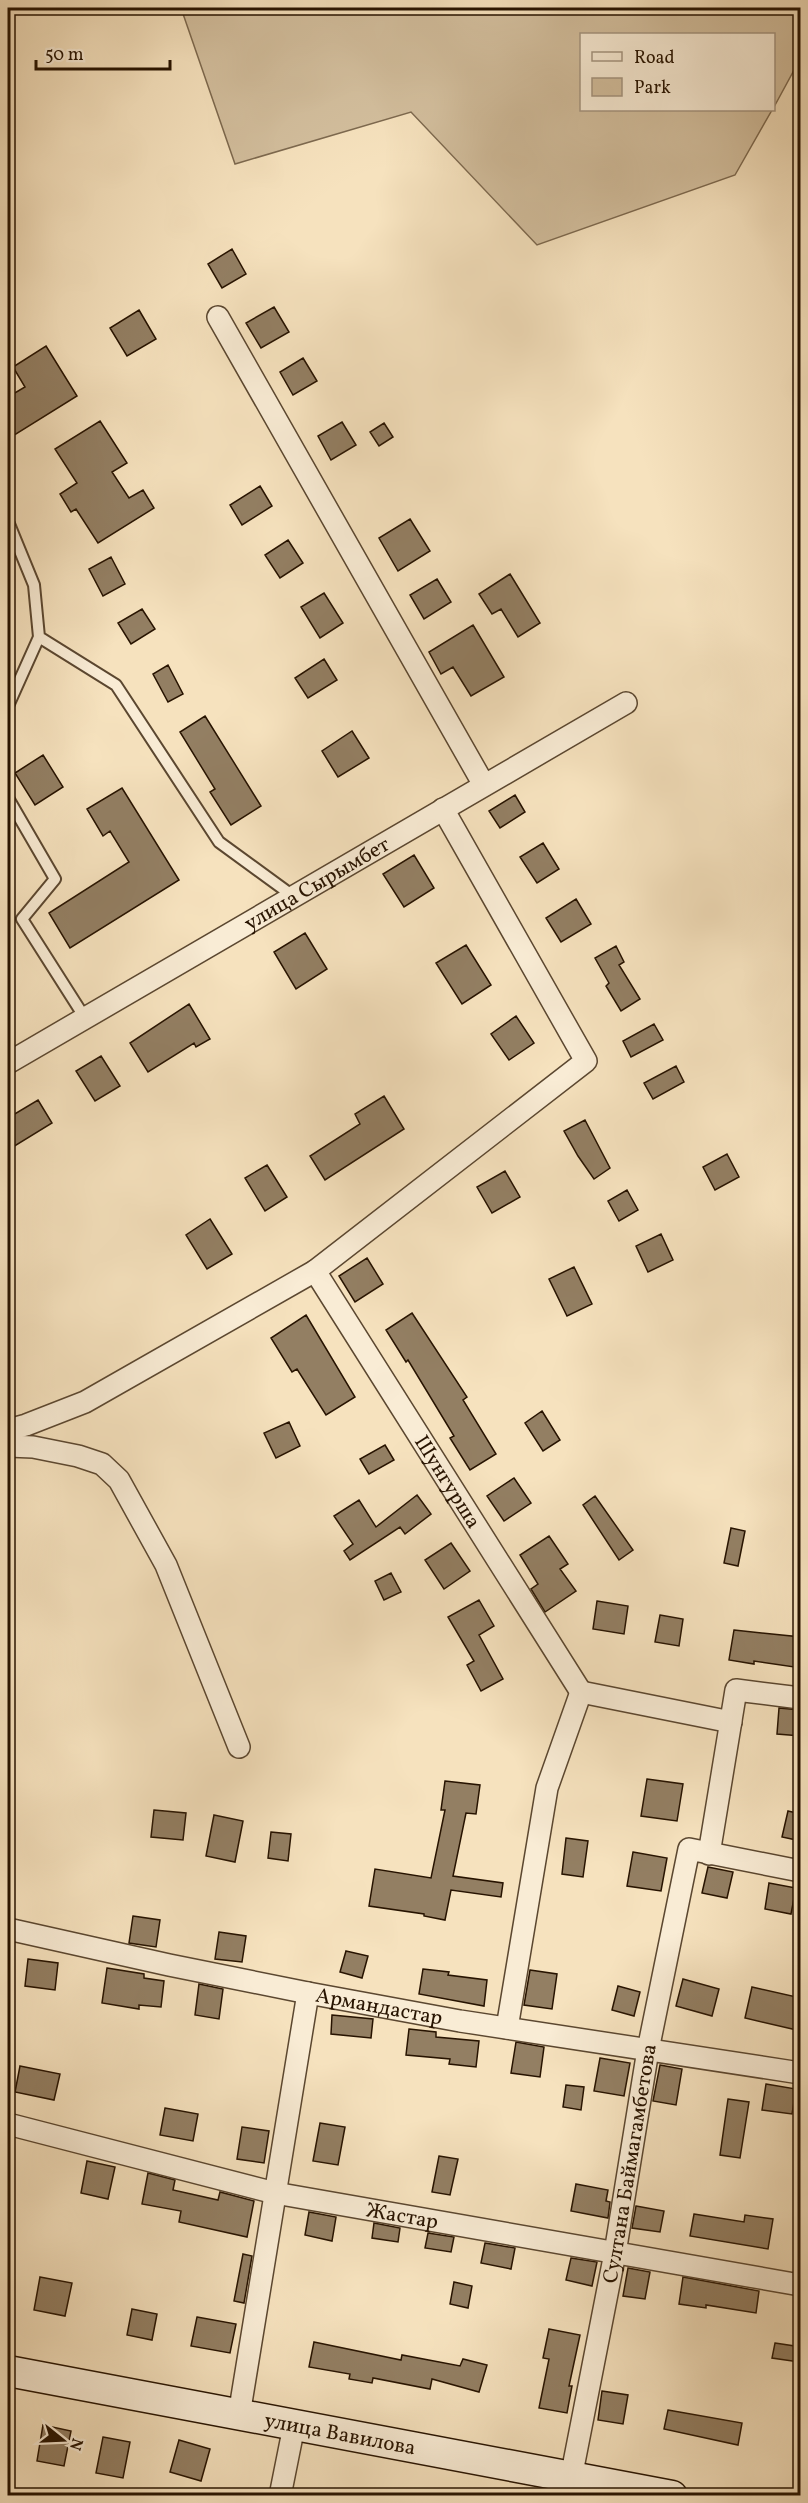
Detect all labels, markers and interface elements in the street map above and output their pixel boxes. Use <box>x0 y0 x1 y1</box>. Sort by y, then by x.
scale bar <box>36 33 170 71</box>
legend <box>580 33 775 111</box>
text: 50 m <box>45 43 84 68</box>
text: Road <box>634 46 675 71</box>
text: Park <box>634 76 671 101</box>
street label: улица Сырымбет <box>239 831 396 938</box>
street label: Шунгурша <box>406 1430 487 1535</box>
street label: Армандастар <box>313 1982 445 2033</box>
street label: Султана Баймагамбетова <box>596 2041 665 2286</box>
street label: Жастар <box>364 2196 440 2237</box>
street label: улица Вавилова <box>262 2407 418 2463</box>
north arrow <box>33 2410 93 2470</box>
text: N <box>63 2435 88 2453</box>

